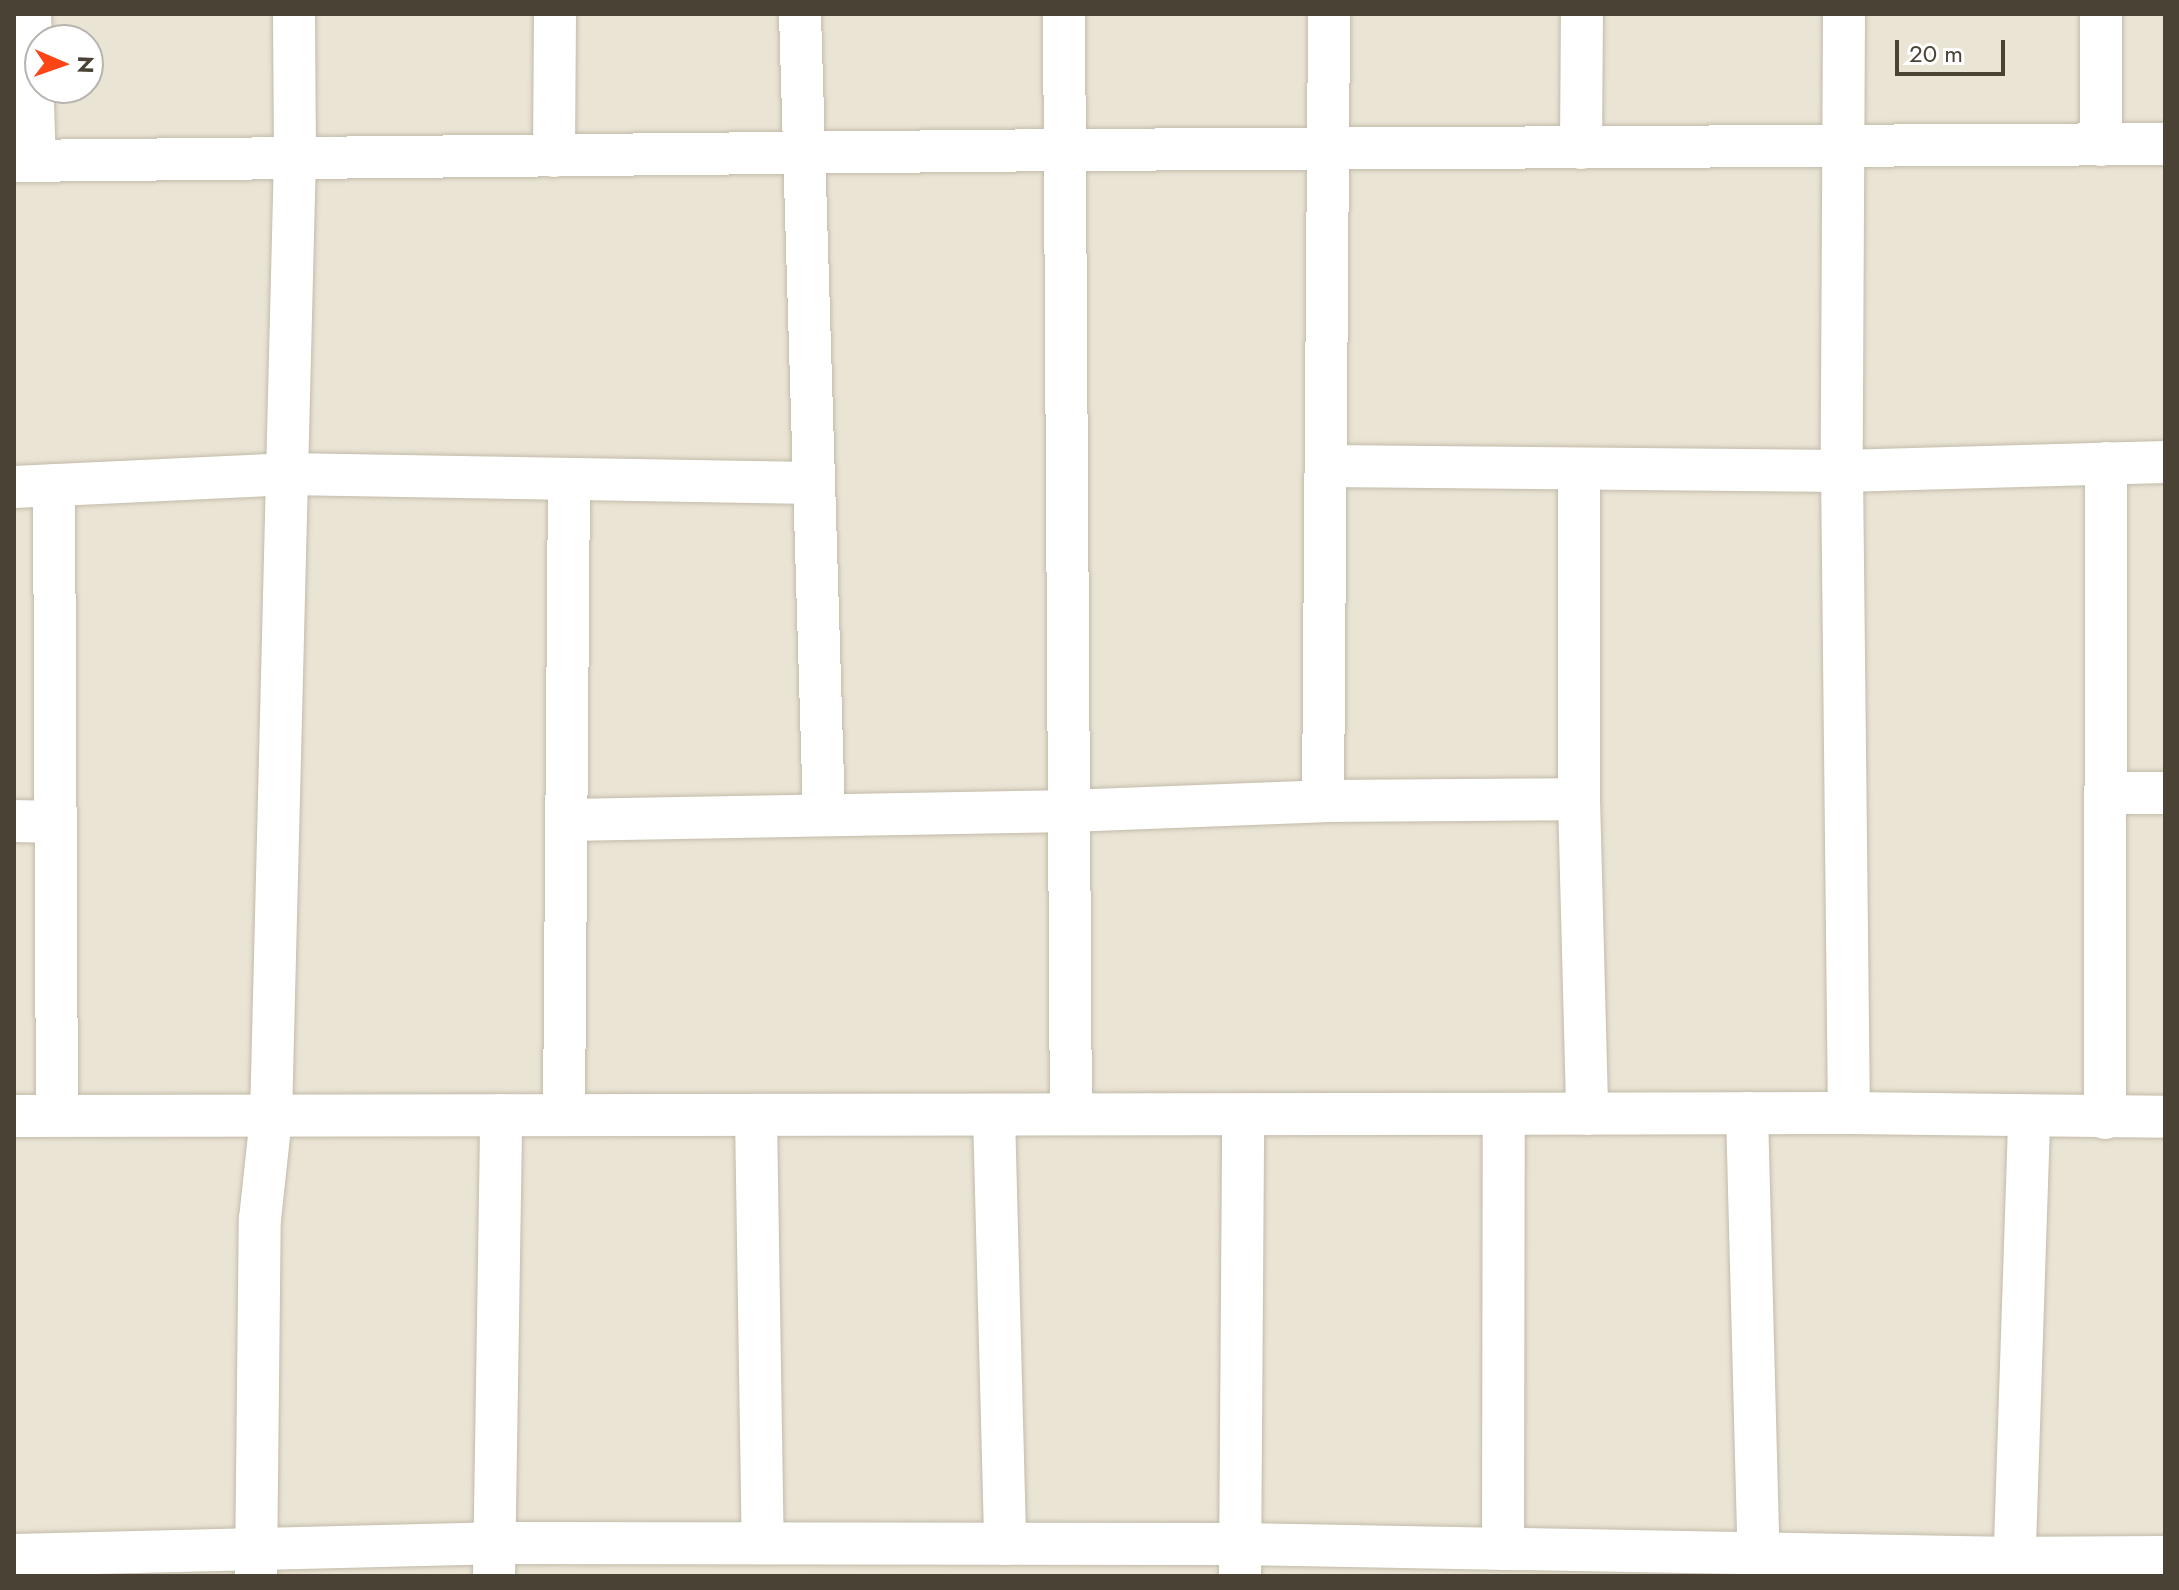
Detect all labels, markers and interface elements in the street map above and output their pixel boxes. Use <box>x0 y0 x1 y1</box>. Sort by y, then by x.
north arrow <box>24 24 104 104</box>
scale bar <box>1899 24 2009 74</box>
text: 20 m <box>1909 36 1963 71</box>
text: N <box>70 55 102 74</box>

